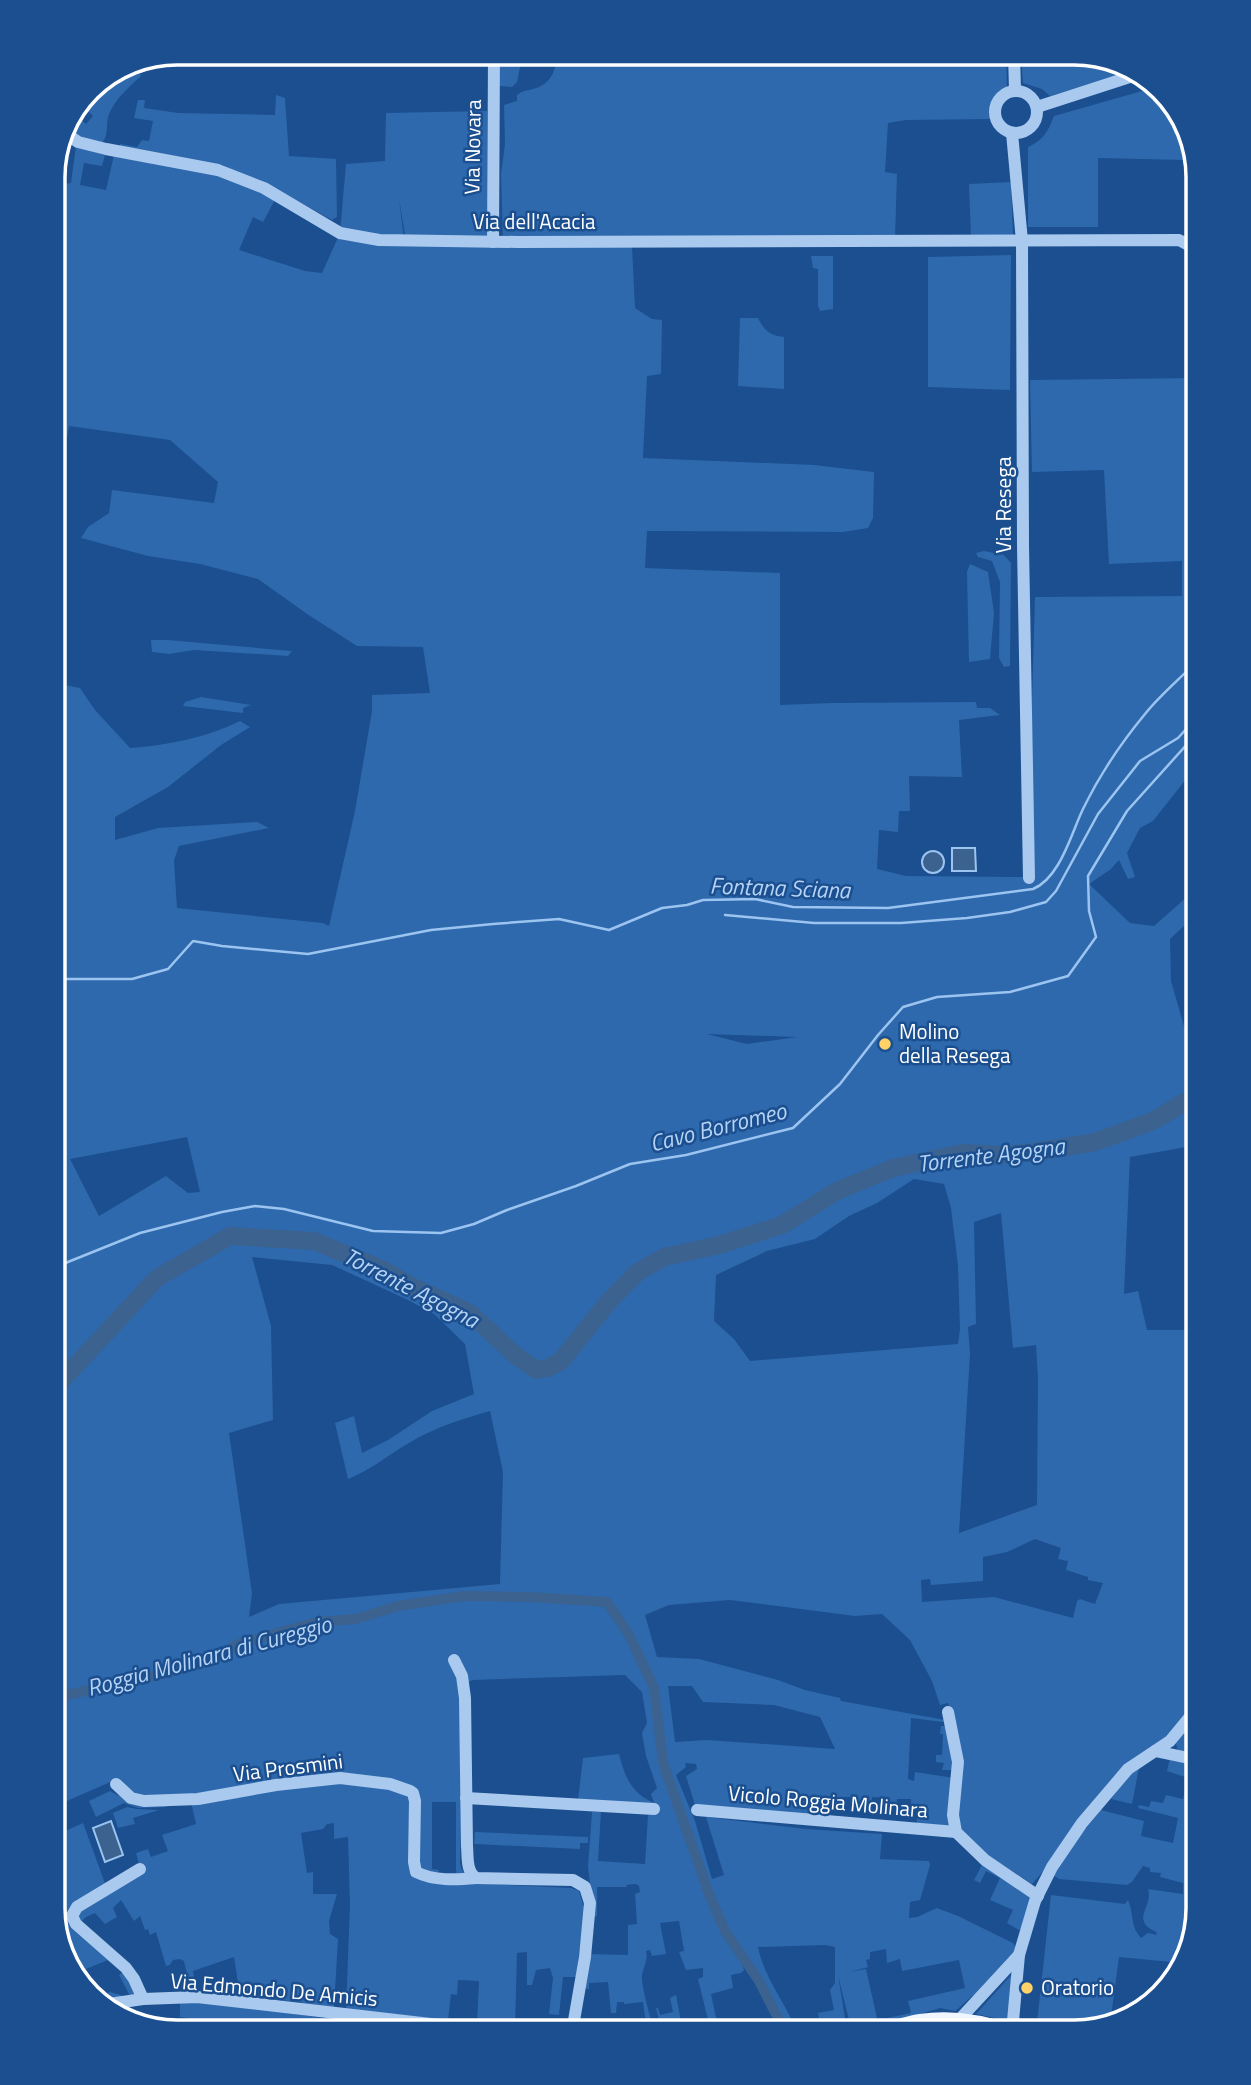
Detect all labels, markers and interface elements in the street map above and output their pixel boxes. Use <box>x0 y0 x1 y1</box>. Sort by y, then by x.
street label: Via Novara <box>455 99 489 195</box>
street label: Via dell'Acacia <box>472 205 596 237</box>
street label: Via Resega <box>987 456 1019 554</box>
water label: Fontana Sciana <box>709 868 852 907</box>
place label: Molino della Resega <box>899 1015 1011 1071</box>
marker: Molino della Resega <box>877 1036 893 1052</box>
water label: Cavo Borromeo <box>646 1093 790 1160</box>
water label: Torrente Agogna <box>915 1128 1068 1181</box>
water label: Torrente Agogna <box>337 1238 486 1337</box>
water label: Roggia Molinara di Cureggio <box>83 1606 336 1705</box>
street label: Via Prosmini <box>231 1744 345 1790</box>
street label: Vicolo Roggia Molinara <box>727 1776 930 1826</box>
street label: Via Edmondo De Amicis <box>169 1964 379 2014</box>
place label: Oratorio <box>1041 1971 1114 2003</box>
marker: Oratorio <box>1019 1980 1035 1996</box>

